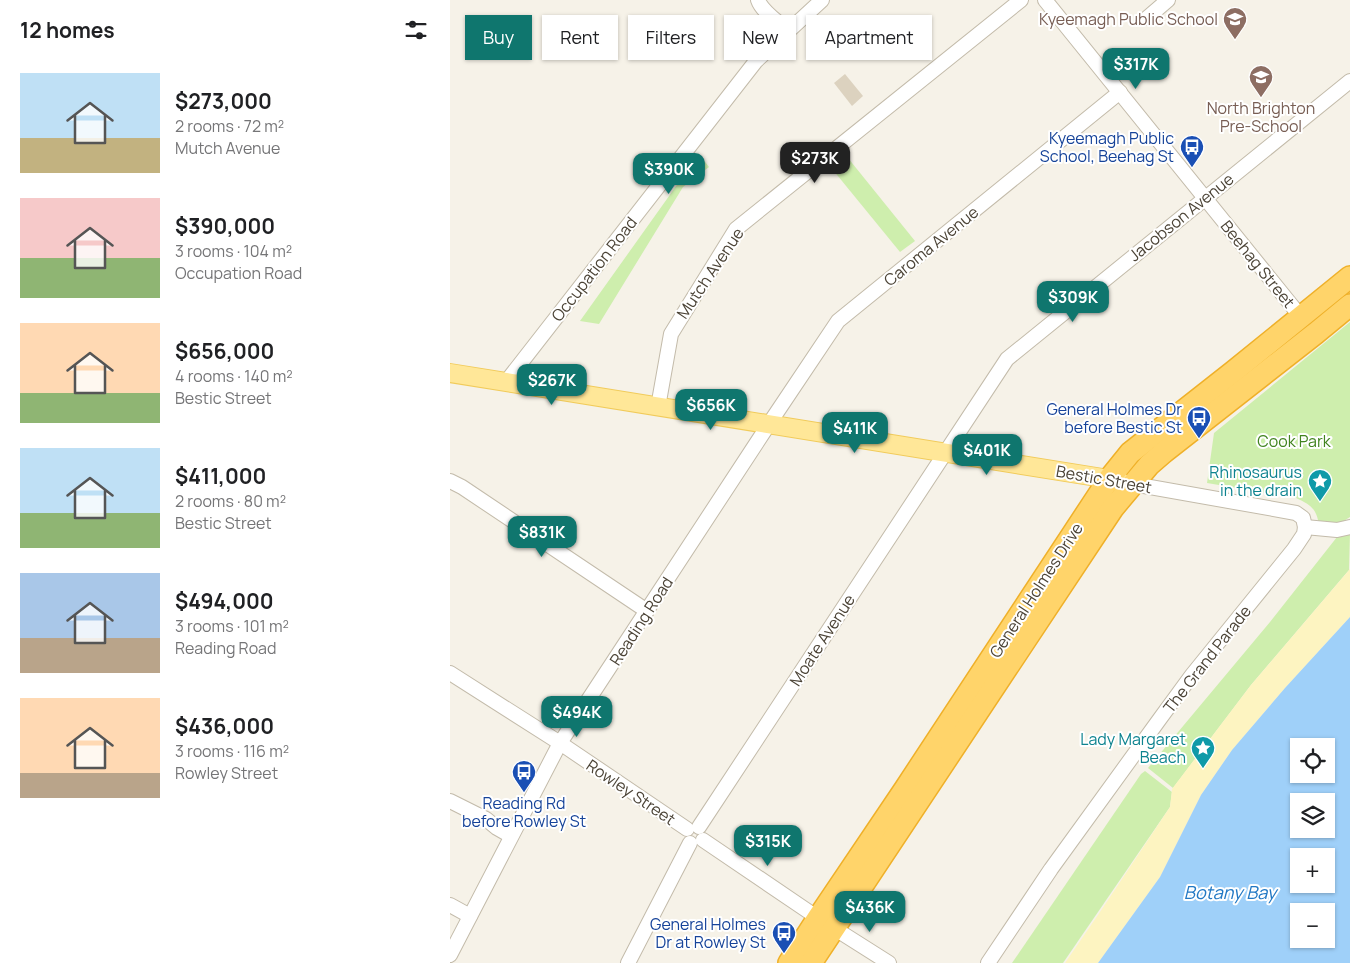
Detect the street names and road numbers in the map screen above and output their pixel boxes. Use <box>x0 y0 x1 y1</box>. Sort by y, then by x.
street label: Jacobson Avenue <box>1124 168 1238 266</box>
street label: Caroma Avenue <box>879 201 983 291</box>
street label: Occupation Road <box>546 212 642 326</box>
street label: Beehag Street <box>1216 216 1300 312</box>
street label: Mutch Avenue <box>671 223 749 323</box>
street label: Bestic Street <box>1054 460 1154 498</box>
street label: General Holmes Drive <box>984 518 1088 662</box>
street label: Reading Road <box>604 572 678 670</box>
street label: Moate Avenue <box>784 590 860 690</box>
street label: The Grand Parade <box>1158 601 1256 717</box>
street label: Rowley Street <box>582 754 680 830</box>

